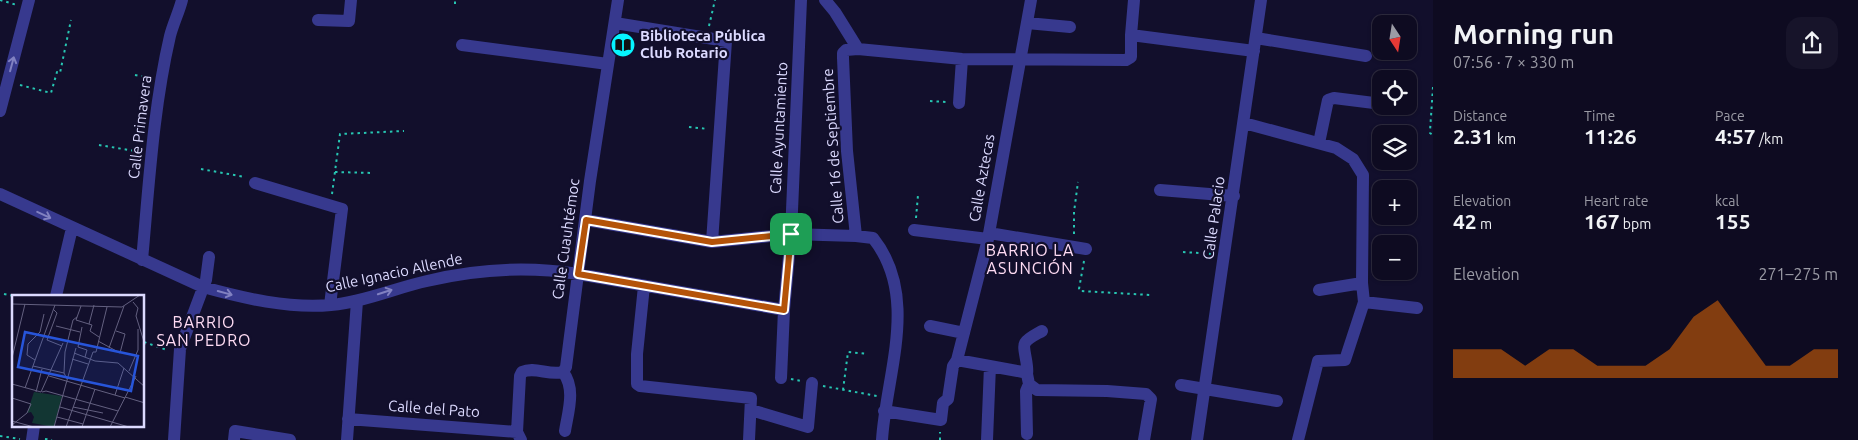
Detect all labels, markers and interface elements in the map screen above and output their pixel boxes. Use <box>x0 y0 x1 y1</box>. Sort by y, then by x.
north arrow <box>1372 15 1418 60</box>
map controls <box>1372 15 1417 280</box>
button: share <box>1786 17 1838 69</box>
text: Morning run <box>1453 18 1614 49</box>
place label: Biblioteca Pública Club Rotario <box>640 27 766 61</box>
library icon: Biblioteca Pública Club Rotario <box>610 32 636 58</box>
text: 07:56 · 7 × 330 m <box>1453 53 1574 71</box>
one-way arrow <box>8 56 18 72</box>
street label: Calle Ayuntamiento <box>767 62 790 194</box>
street label: Calle 16 de Septiembre <box>819 68 846 224</box>
button: locate <box>1372 70 1417 115</box>
street label: Calle Primavera <box>125 74 154 180</box>
text: Distance <box>1453 108 1507 124</box>
text: Time <box>1584 108 1615 124</box>
text: Pace <box>1715 108 1745 124</box>
text: 2.31 <box>1453 124 1494 148</box>
text: 11:26 <box>1584 124 1637 148</box>
text: 4:57 <box>1715 124 1756 148</box>
button: layers <box>1372 125 1417 170</box>
text: km <box>1494 131 1516 147</box>
text: /km <box>1756 131 1783 147</box>
street label: Calle Aztecas <box>965 133 998 223</box>
street label: Calle Palacio <box>1199 175 1228 261</box>
street label: Calle Cuauhtémoc <box>549 177 582 300</box>
button: + <box>1372 180 1417 225</box>
text: Elevation <box>1453 193 1511 209</box>
text: Heart rate <box>1584 193 1648 209</box>
text: kcal <box>1715 193 1739 209</box>
text: 42 <box>1453 209 1477 233</box>
text: 167 <box>1584 209 1620 233</box>
text: 155 <box>1715 209 1751 233</box>
one-way arrow <box>36 211 51 220</box>
pin <box>770 213 812 255</box>
text: m <box>1477 216 1492 232</box>
text: bpm <box>1620 216 1651 232</box>
icon: arrive <box>777 220 805 248</box>
button: − <box>1372 235 1417 280</box>
district label: BARRIO LA ASUNCIÓN <box>986 241 1074 277</box>
street label: Calle Ignacio Allende <box>324 250 464 295</box>
text: Elevation <box>1453 265 1520 283</box>
text: 271–275 m <box>1758 265 1838 283</box>
one-way arrow <box>377 287 393 297</box>
one-way arrow <box>217 289 233 298</box>
inset map <box>12 295 145 428</box>
district label: BARRIO SAN PEDRO <box>156 313 252 349</box>
street label: Calle del Pato <box>387 397 481 420</box>

